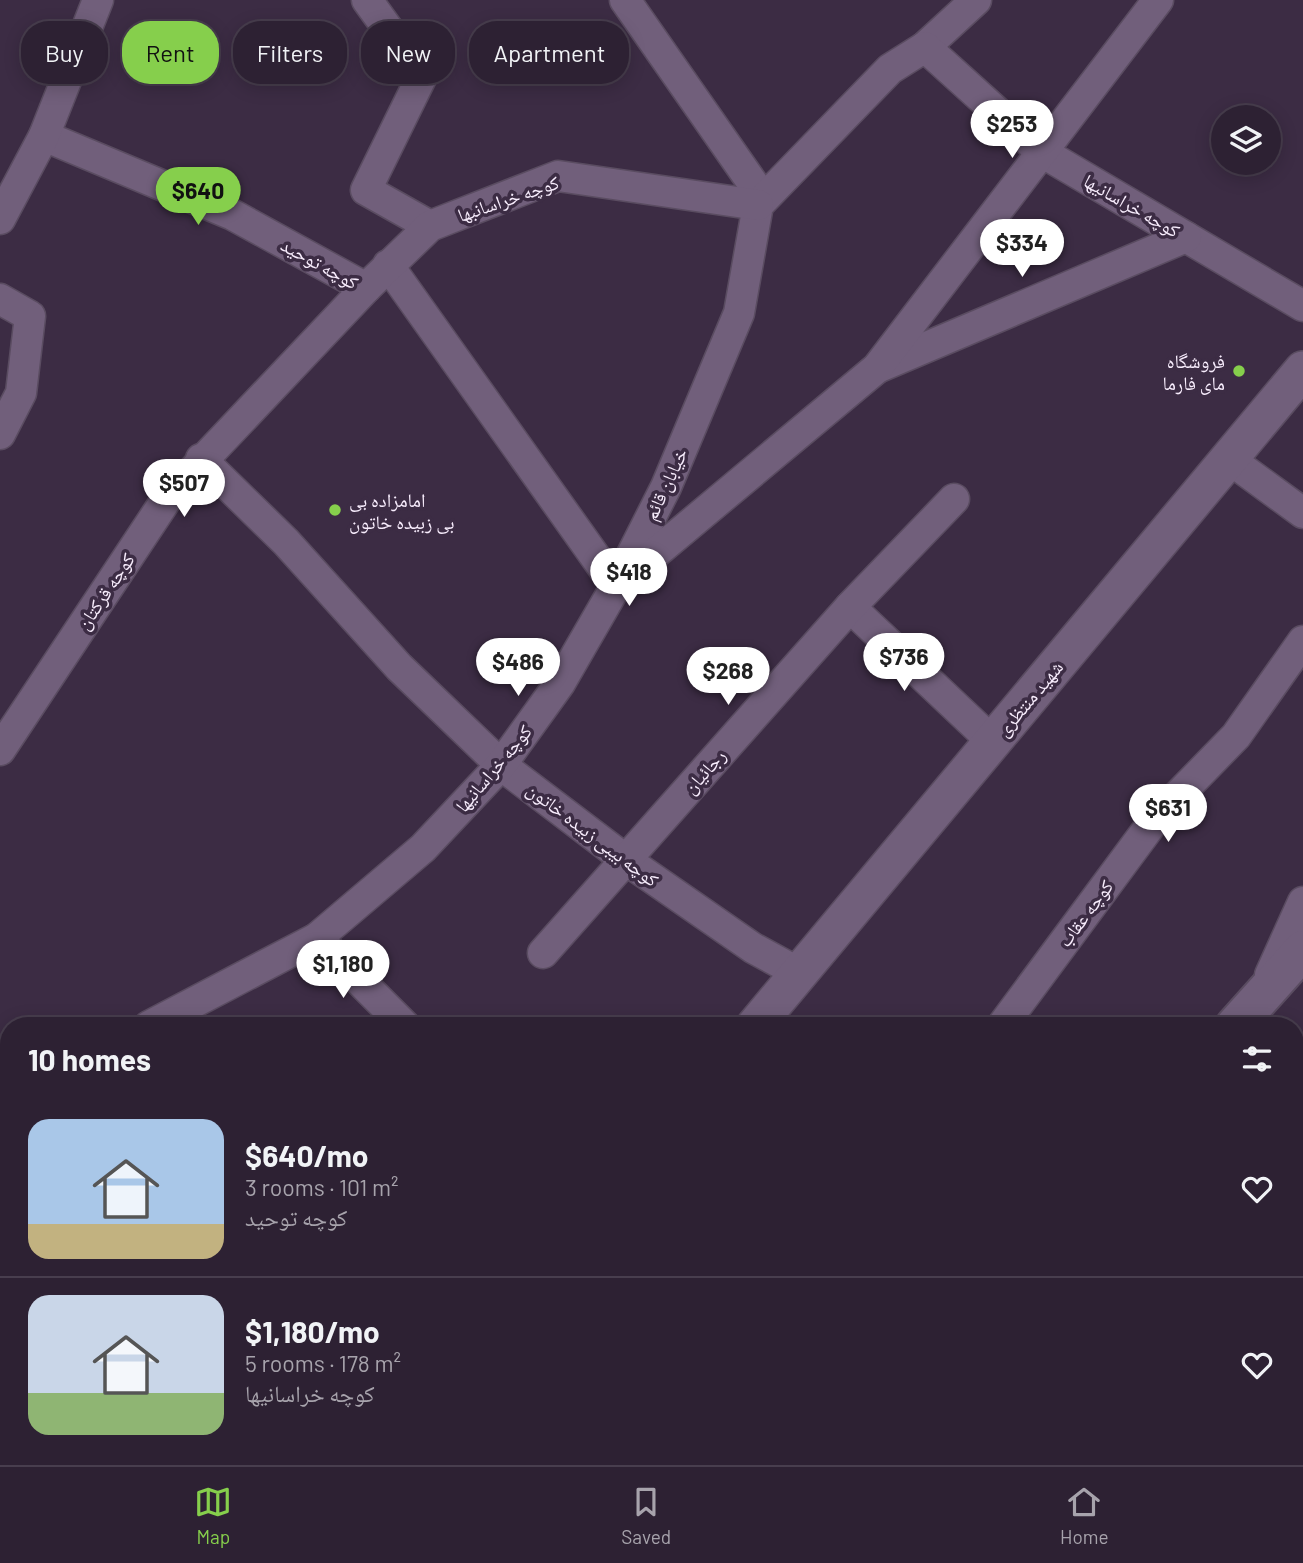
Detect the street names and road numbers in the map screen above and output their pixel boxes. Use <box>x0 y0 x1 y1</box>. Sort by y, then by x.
street label: کوچه خراسانیها <box>1079 168 1184 243</box>
street label: کوچه خراسانبها <box>454 170 562 227</box>
street label: کوچه توحید <box>277 232 363 294</box>
street label: خیابان قائم <box>638 444 693 524</box>
street label: کوچه قرکتان <box>71 548 140 634</box>
street label: شهید منتظری <box>991 655 1068 741</box>
street label: کوچه خراسانیها <box>450 720 537 817</box>
street label: رجائیان <box>678 744 731 799</box>
street label: کوچه بیبی زبیده خاتون <box>522 777 664 892</box>
street label: کوچه عقاب <box>1052 875 1118 952</box>

